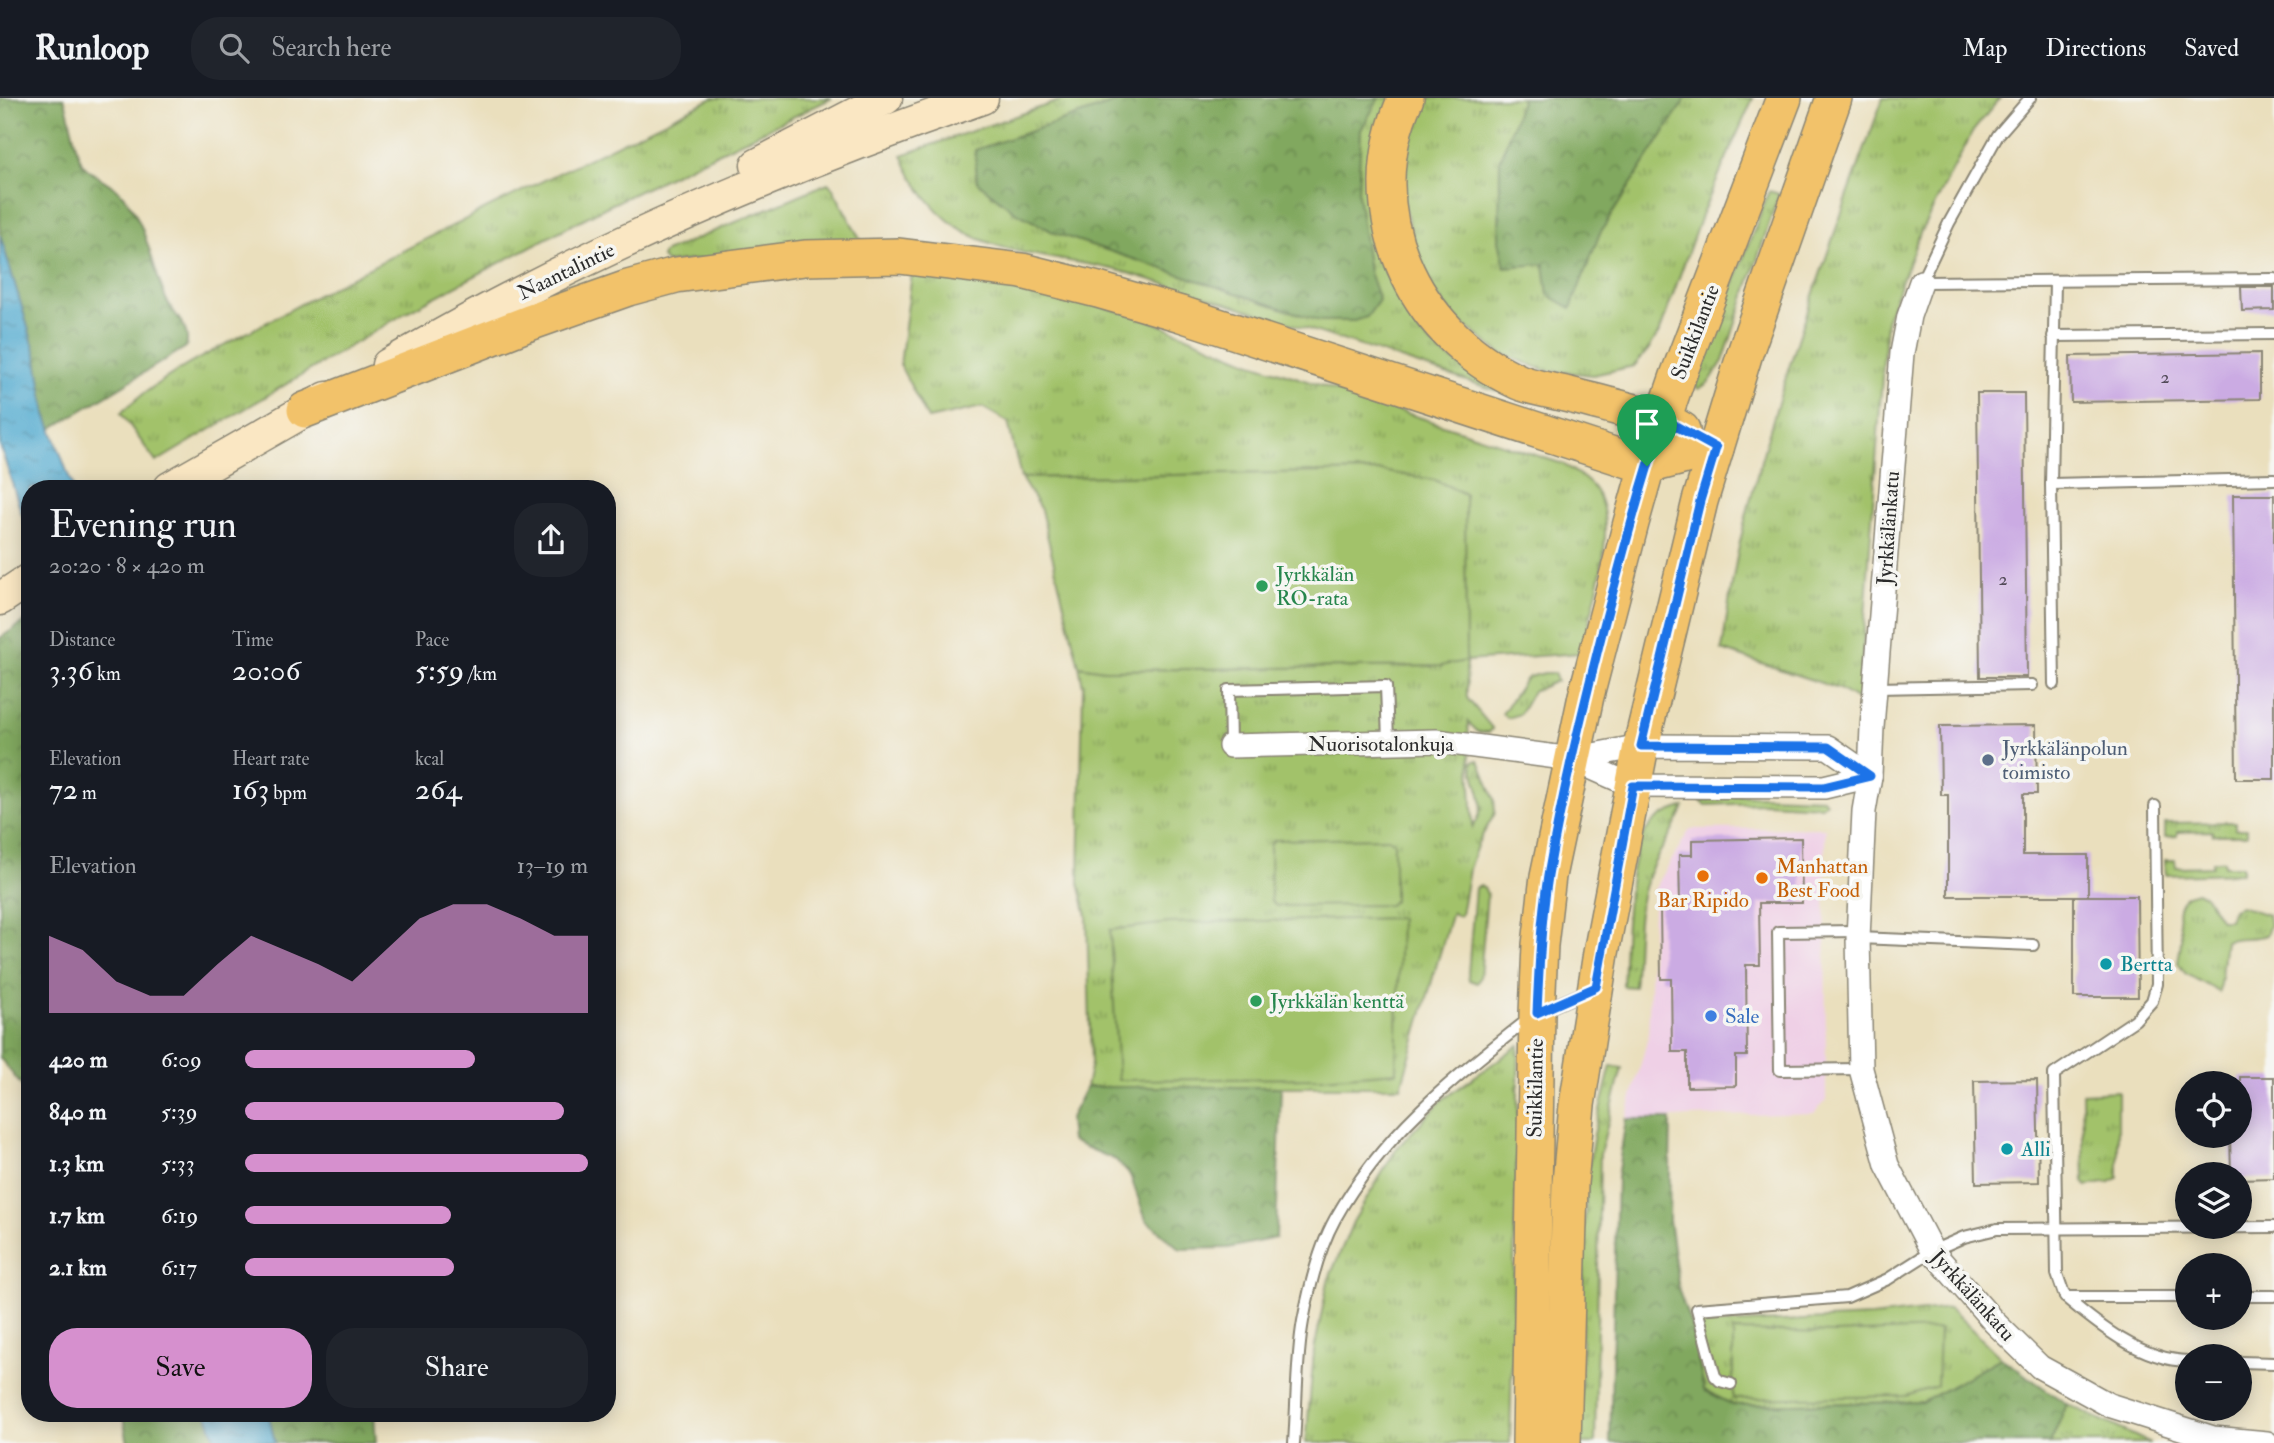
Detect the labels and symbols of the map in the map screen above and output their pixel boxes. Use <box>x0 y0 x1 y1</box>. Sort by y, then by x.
street label: Naantalintie <box>513 236 619 306</box>
street label: Suikkilantie <box>1665 281 1726 383</box>
house number: 2 <box>2160 366 2170 389</box>
pin <box>1617 394 1677 466</box>
street label: Jyrkkälänkatu <box>1871 470 1906 587</box>
place label: Jyrkkälän RO-rata <box>1275 561 1355 612</box>
house number: 2 <box>1998 568 2008 591</box>
marker: Jyrkkälän RO-rata <box>1254 578 1270 594</box>
street label: Nuorisotalonkuja <box>1308 731 1454 758</box>
place label: Jyrkkälänpolun toimisto <box>2001 735 2128 786</box>
marker: Jyrkkälänpolun toimisto <box>1980 752 1996 768</box>
place label: Manhattan Best Food <box>1776 853 1869 904</box>
marker: Bar Ripido <box>1695 868 1711 884</box>
marker: Manhattan Best Food <box>1754 870 1770 886</box>
place label: Bar Ripido <box>1657 887 1749 914</box>
place label: Bertta <box>2120 951 2173 978</box>
marker: Bertta <box>2098 956 2114 972</box>
place label: Jyrkkälän kenttä <box>1269 988 1405 1015</box>
marker: Jyrkkälän kenttä <box>1248 993 1264 1009</box>
place label: Sale <box>1725 1003 1760 1030</box>
marker: Sale <box>1703 1008 1719 1024</box>
street label: Suikkilantie <box>1521 1038 1550 1138</box>
place label: Alli <box>2020 1136 2051 1163</box>
marker: Alli <box>1999 1141 2015 1157</box>
street label: Jyrkkälänkatu <box>1924 1243 2021 1347</box>

